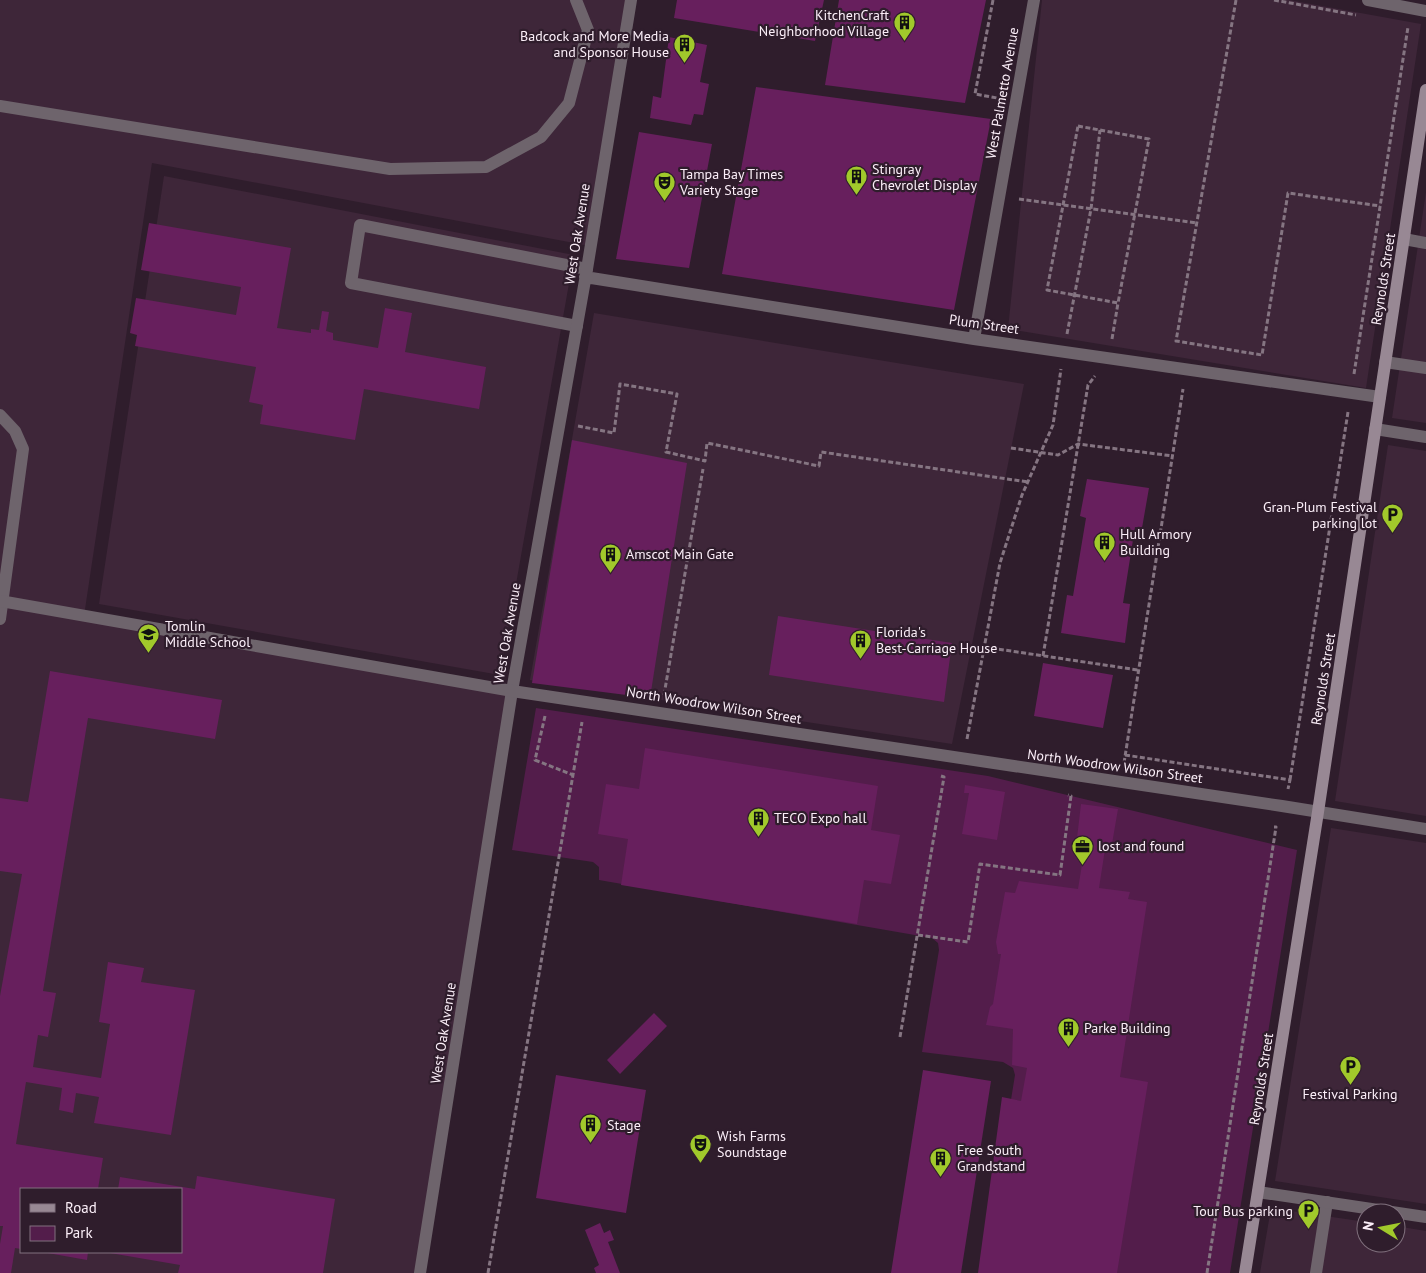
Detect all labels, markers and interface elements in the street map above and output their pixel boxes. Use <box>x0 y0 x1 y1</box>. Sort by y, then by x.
place label: KitchenCraft Neighborhood Village <box>759 6 889 40</box>
building icon: KitchenCraft Neighborhood Village <box>893 11 917 42</box>
street label: West Palmetto Avenue <box>982 26 1022 160</box>
place label: Badcock and More Media and Sponsor House <box>520 27 669 61</box>
building icon: Badcock and More Media and Sponsor House <box>673 32 697 63</box>
place label: Stingray Chevrolet Display <box>872 160 978 194</box>
place label: Tampa Bay Times Variety Stage <box>679 165 783 199</box>
building icon: Stingray Chevrolet Display <box>844 165 868 196</box>
theatre icon: Tampa Bay Times Variety Stage <box>652 170 676 201</box>
street label: West Oak Avenue <box>560 182 594 286</box>
street label: Reynolds Street <box>1367 231 1399 326</box>
street label: Plum Street <box>948 310 1020 338</box>
place label: Gran-Plum Festival parking lot <box>1263 498 1377 532</box>
parking icon: Gran-Plum Festival parking lot <box>1381 503 1405 534</box>
place label: Hull Armory Building <box>1120 525 1192 559</box>
building icon: Hull Armory Building <box>1092 530 1116 561</box>
building icon: Amscot Main Gate <box>598 542 622 573</box>
place label: Amscot Main Gate <box>626 545 734 563</box>
street label: West Oak Avenue <box>489 581 525 685</box>
place label: Tomlin Middle School <box>165 617 250 651</box>
school or university icon: Tomlin Middle School <box>137 622 161 653</box>
place label: Florida's Best-Carriage House <box>876 623 997 657</box>
building icon: Florida's Best-Carriage House <box>848 628 872 659</box>
street label: Reynolds Street <box>1307 631 1339 726</box>
street label: North Woodrow Wilson Street <box>625 682 803 728</box>
street label: North Woodrow Wilson Street <box>1026 745 1204 787</box>
building icon: TECO Expo hall <box>746 806 770 837</box>
place label: TECO Expo hall <box>774 809 867 827</box>
office icon: lost and found <box>1070 834 1094 865</box>
place label: lost and found <box>1098 837 1184 855</box>
street label: West Oak Avenue <box>426 981 460 1085</box>
building icon: Parke Building <box>1056 1016 1080 1047</box>
place label: Parke Building <box>1084 1019 1170 1037</box>
street label: Reynolds Street <box>1245 1031 1277 1126</box>
parking icon: Festival Parking <box>1338 1054 1362 1085</box>
place label: Festival Parking <box>1303 1085 1397 1103</box>
building icon: Stage <box>579 1113 603 1144</box>
place label: Stage <box>607 1116 641 1134</box>
place label: Wish Farms Soundstage <box>717 1127 787 1161</box>
theatre icon: Wish Farms Soundstage <box>689 1132 713 1163</box>
place label: Free South Grandstand <box>957 1141 1025 1175</box>
building icon: Free South Grandstand <box>929 1146 953 1177</box>
legend <box>20 1188 182 1253</box>
text: Road <box>65 1198 97 1217</box>
parking icon: Tour Bus parking <box>1297 1199 1321 1230</box>
place label: Tour Bus parking <box>1193 1202 1293 1220</box>
north arrow <box>1356 1203 1406 1253</box>
text: N <box>1359 1220 1378 1232</box>
text: Park <box>65 1223 93 1242</box>

